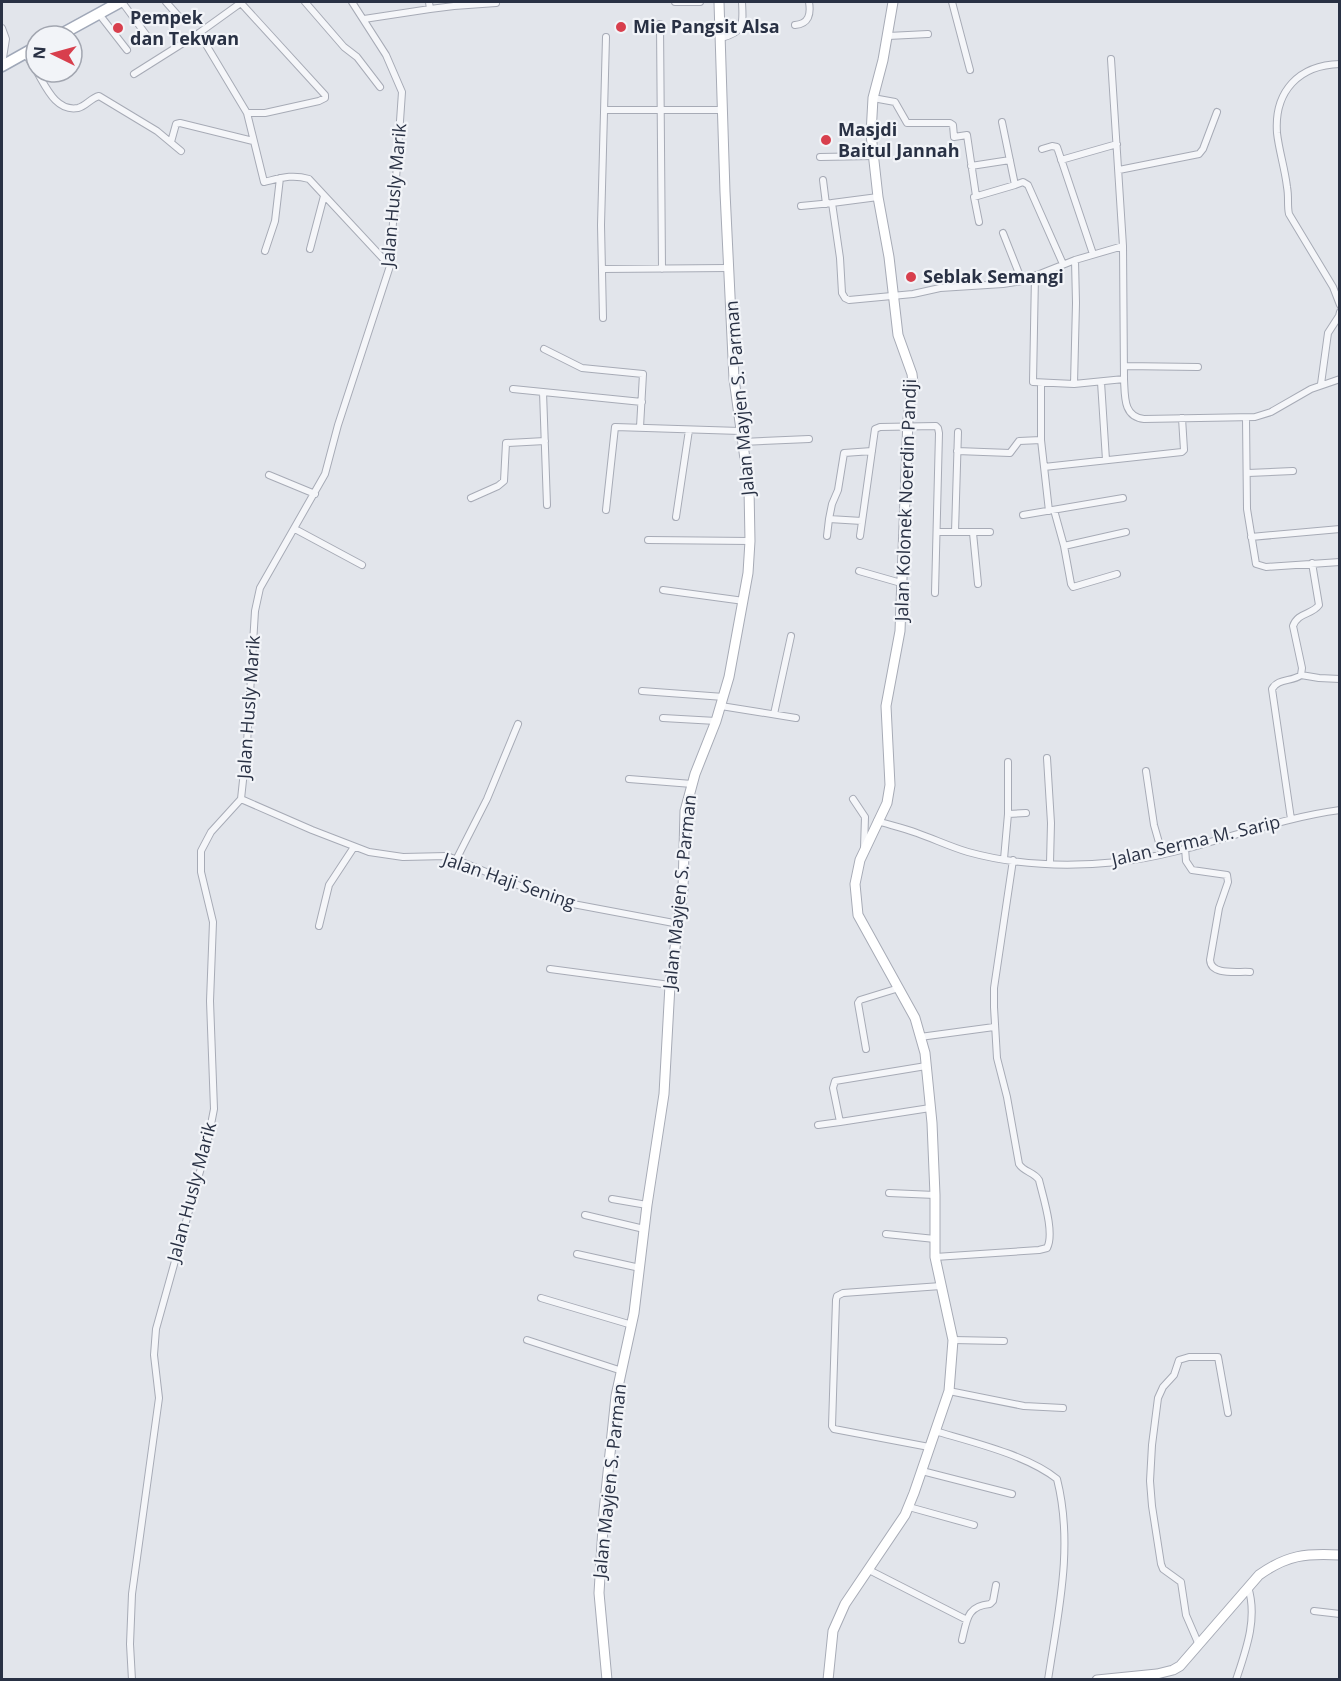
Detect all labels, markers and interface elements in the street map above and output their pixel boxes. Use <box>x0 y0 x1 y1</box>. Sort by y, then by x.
place label: Pempek dan Tekwan <box>130 5 239 50</box>
place label: Mie Pangsit Alsa <box>633 14 780 38</box>
marker: Mie Pangsit Alsa <box>614 20 628 34</box>
marker: Pempek dan Tekwan <box>111 21 125 35</box>
north arrow <box>24 24 84 84</box>
text: N <box>28 45 51 60</box>
place label: Masjdi Baitul Jannah <box>838 117 959 162</box>
street label: Jalan Husly Marik <box>375 122 411 270</box>
marker: Masjdi Baitul Jannah <box>819 133 833 147</box>
place label: Seblak Semangi <box>923 264 1064 288</box>
marker: Seblak Semangi <box>904 270 918 284</box>
street label: Jalan Mayjen S. Parman <box>719 299 760 499</box>
street label: Jalan Kolonek Noerdin Pandji <box>889 378 921 624</box>
street label: Jalan Husly Marik <box>231 634 265 781</box>
street label: Jalan Mayjen S. Parman <box>657 793 701 993</box>
street label: Jalan Serma M. Sarip <box>1107 809 1282 872</box>
street label: Jalan Haji Sening <box>438 846 579 914</box>
street label: Jalan Husly Marik <box>160 1119 221 1266</box>
street label: Jalan Mayjen S. Parman <box>587 1382 631 1582</box>

